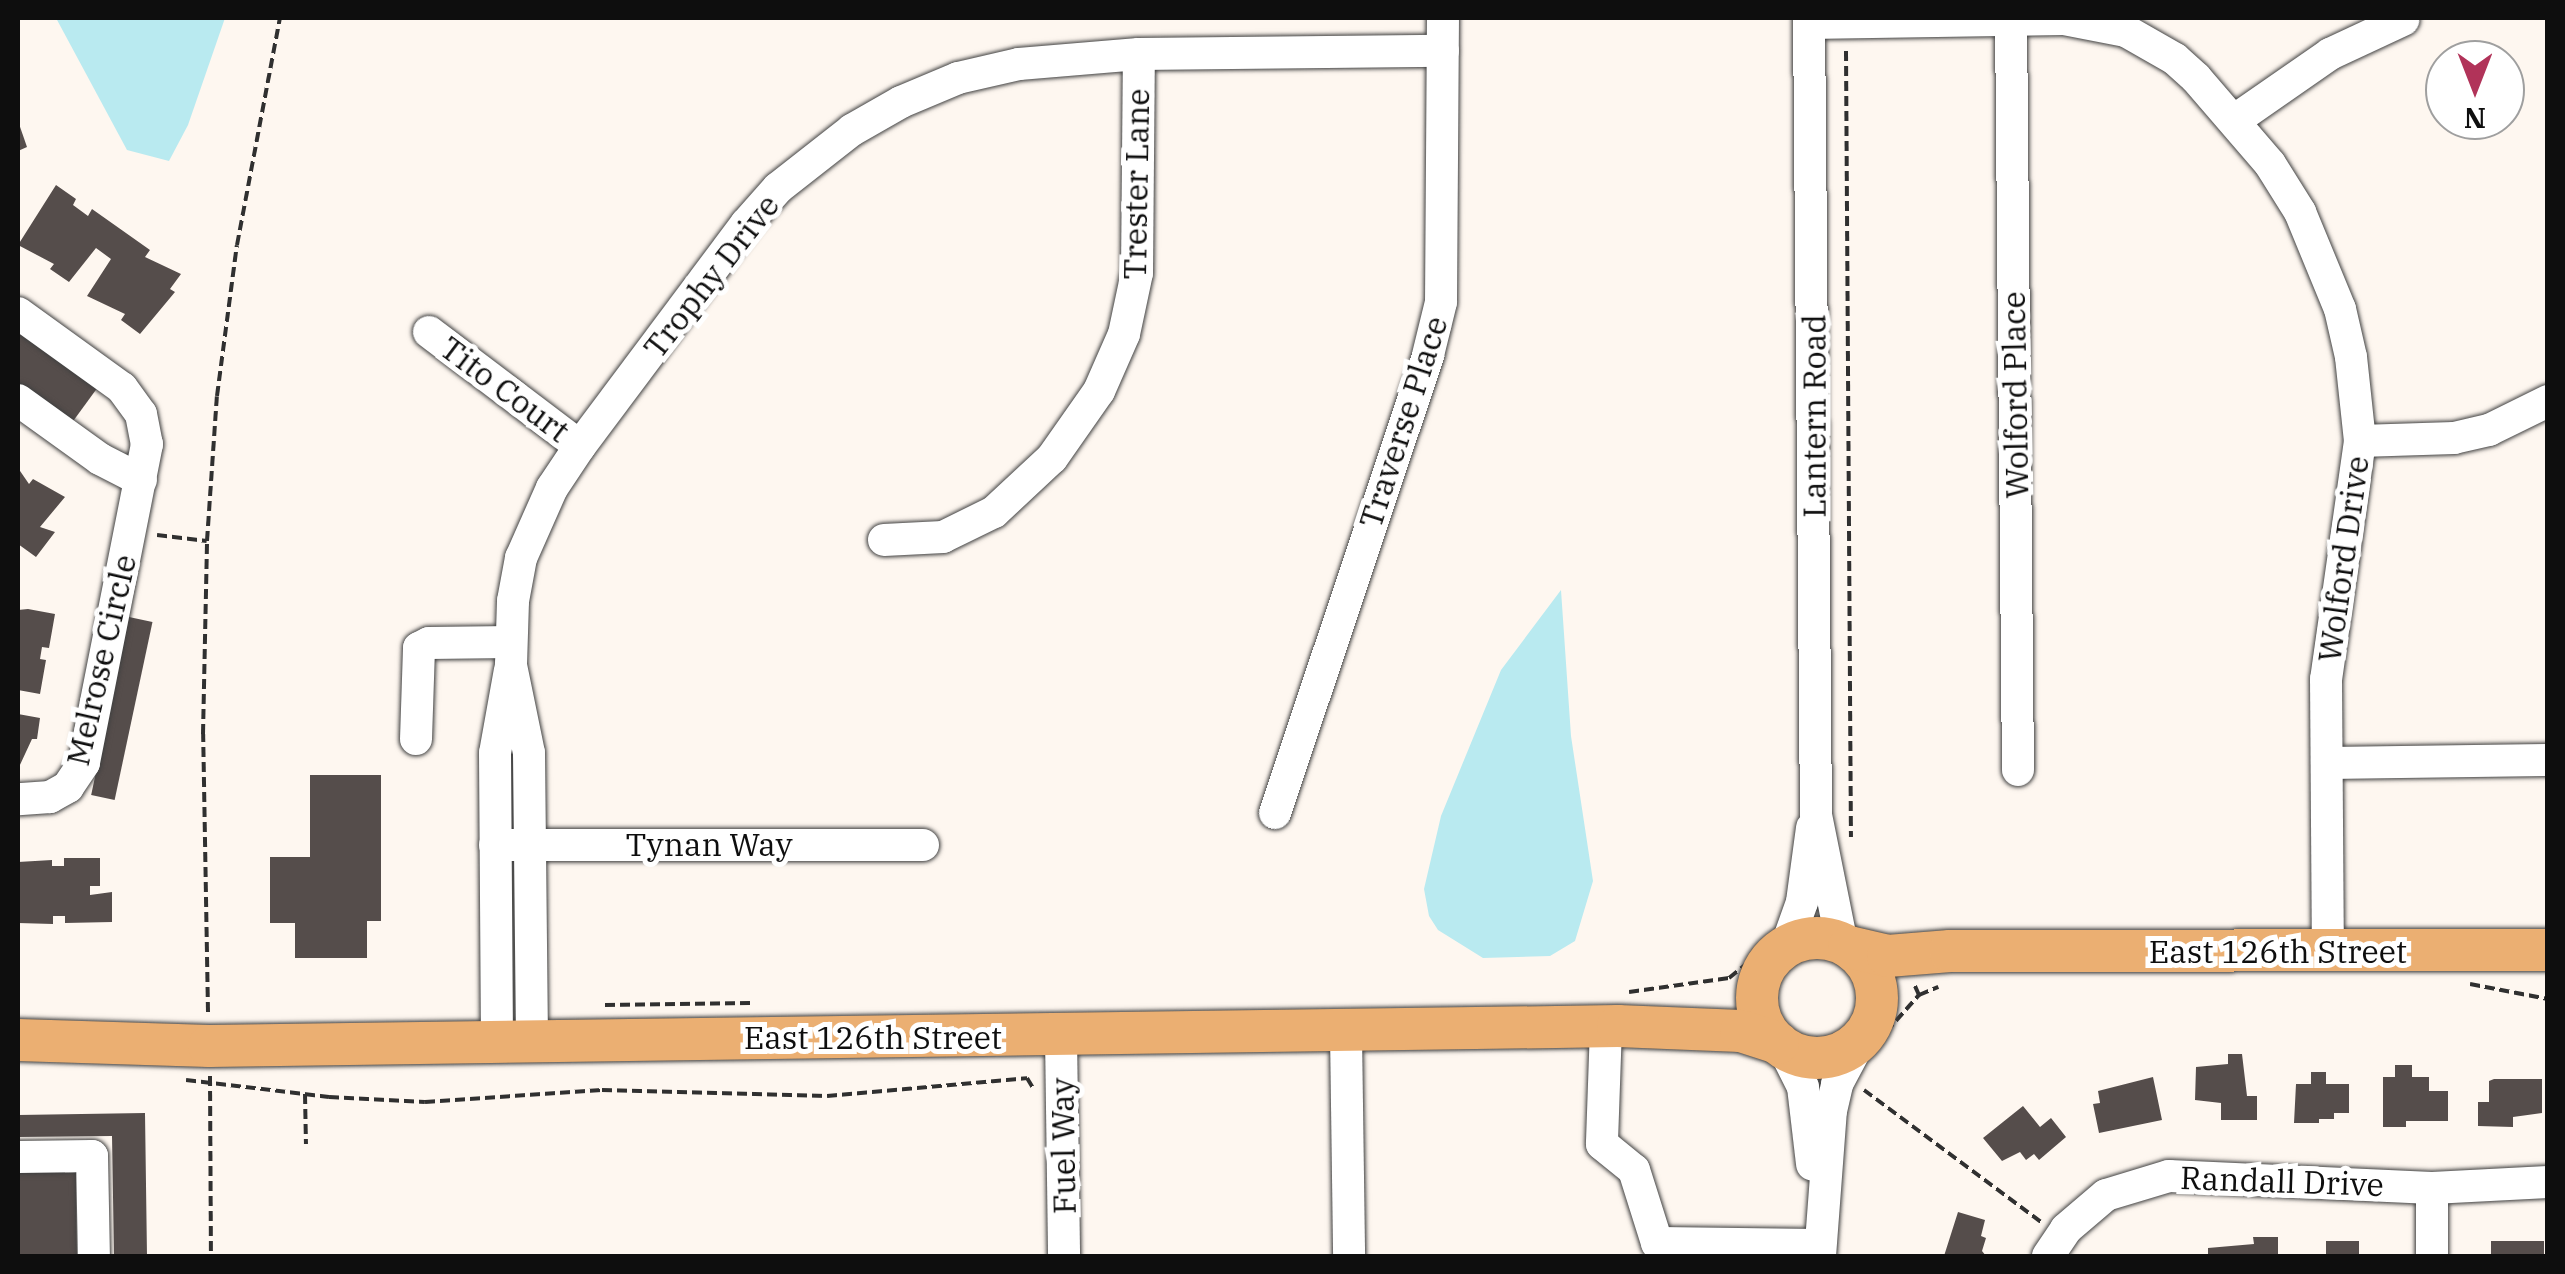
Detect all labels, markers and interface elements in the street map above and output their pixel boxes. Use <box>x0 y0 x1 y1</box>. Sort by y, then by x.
north arrow <box>2425 40 2525 140</box>
street label: Trester Lane <box>1115 88 1157 280</box>
text: N <box>2464 100 2486 137</box>
street label: Trophy Drive <box>635 187 787 365</box>
street label: Wolford Place <box>1994 291 2036 499</box>
street label: Traverse Place <box>1351 311 1455 533</box>
street label: Lantern Road <box>1795 314 1833 518</box>
street label: Tito Court <box>433 328 577 450</box>
street label: Wolford Drive <box>2310 453 2376 665</box>
street label: Melrose Circle <box>58 551 144 769</box>
street label: Tynan Way <box>625 825 793 863</box>
street label: East 126th Street <box>2149 932 2407 970</box>
street label: East 126th Street <box>744 1018 1002 1056</box>
street label: Fuel Way <box>1043 1077 1083 1215</box>
street label: Randall Drive <box>2180 1158 2384 1204</box>

